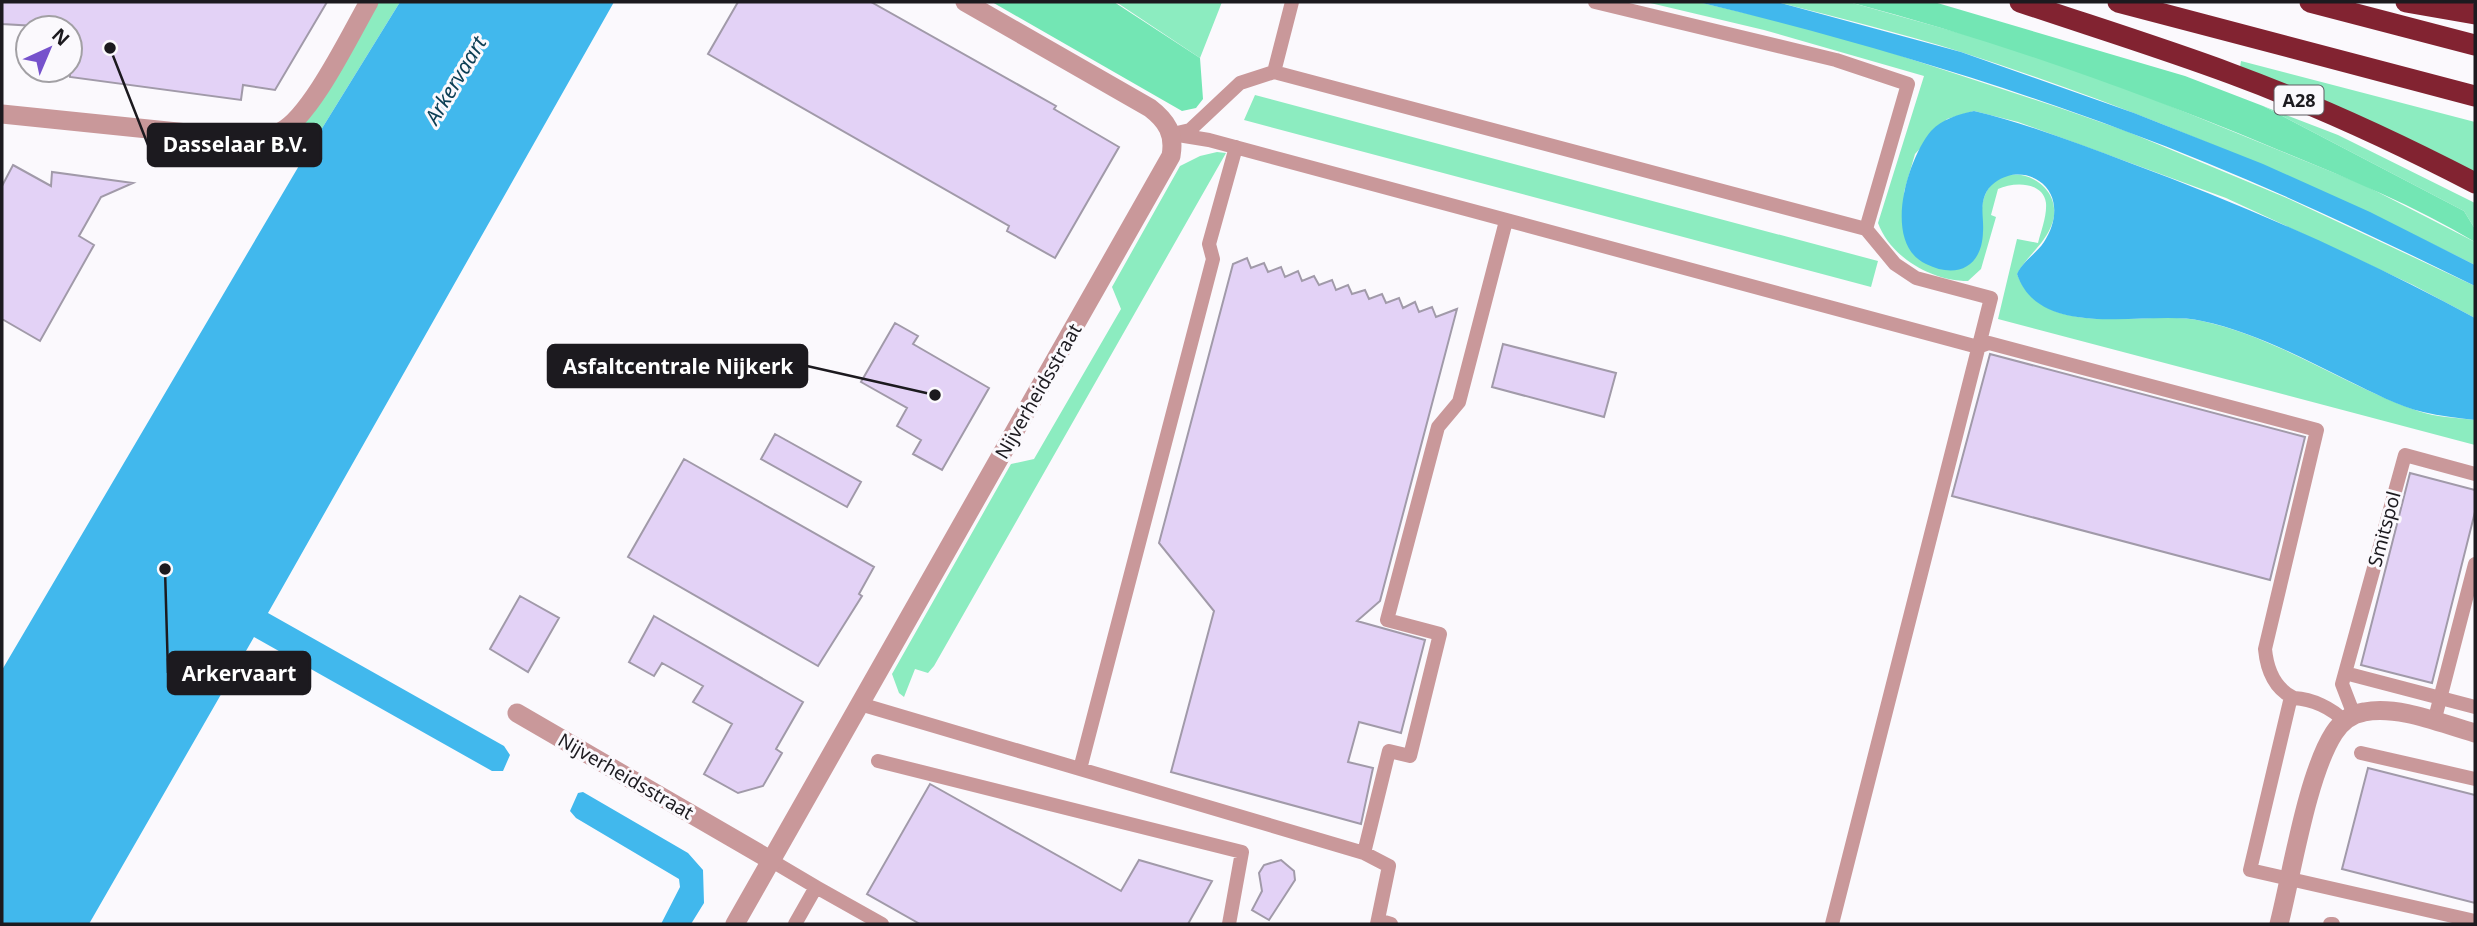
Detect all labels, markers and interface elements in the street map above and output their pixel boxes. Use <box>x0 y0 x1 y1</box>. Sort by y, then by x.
north arrow <box>14 14 84 84</box>
text: N <box>46 22 75 51</box>
water label: Arkervaart <box>417 30 493 131</box>
road number: A28 <box>2274 86 2324 114</box>
callout: Dasselaar B.V. <box>148 124 321 166</box>
text: Dasselaar B.V. <box>163 130 307 158</box>
street label: Nijverheidsstraat <box>989 318 1087 463</box>
callout: Asfaltcentrale Nijkerk <box>548 345 807 387</box>
text: Asfaltcentrale Nijkerk <box>563 352 794 380</box>
street label: Smitspol <box>2361 488 2407 570</box>
callout: Arkervaart <box>168 652 310 694</box>
text: Arkervaart <box>182 659 296 687</box>
street label: Nijverheidsstraat <box>554 727 699 825</box>

